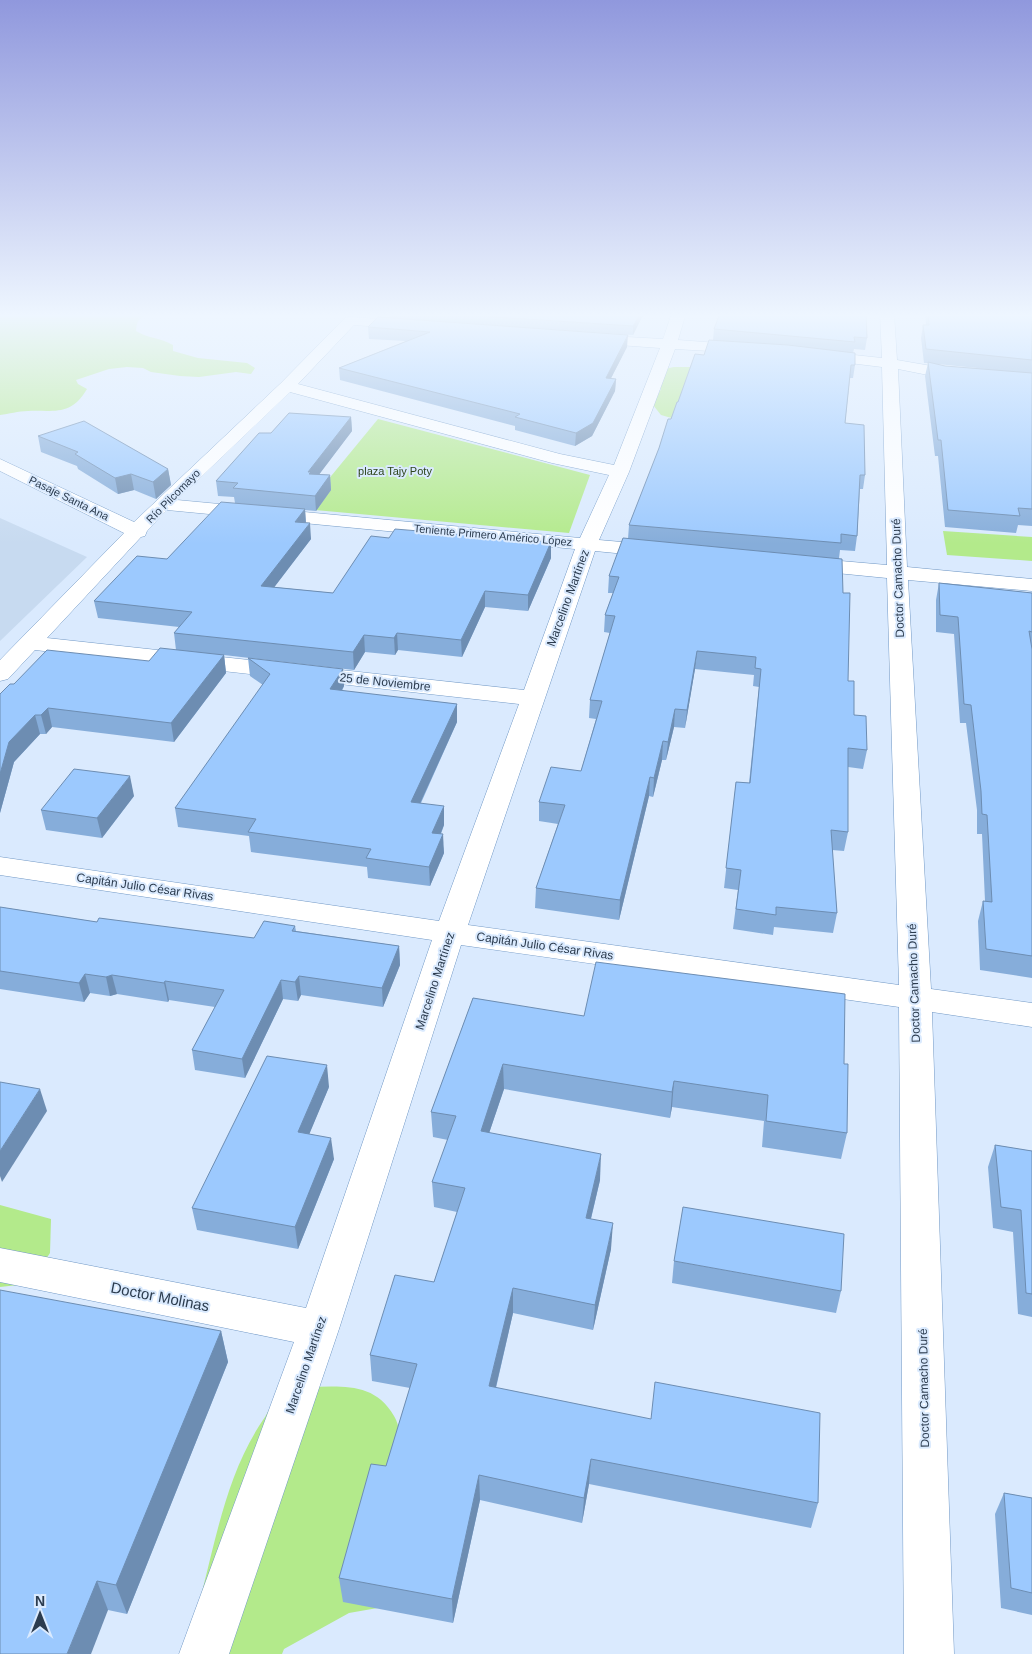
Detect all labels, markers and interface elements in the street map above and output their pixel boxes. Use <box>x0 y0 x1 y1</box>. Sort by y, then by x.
park label: plaza Tajy Poty <box>358 465 432 477</box>
street label: Río Pilcomayo <box>144 467 202 525</box>
street label: Pasaje Santa Ana <box>27 473 112 523</box>
street label: Doctor Camacho Duré <box>889 518 907 638</box>
street label: Teniente Primero Américo López <box>413 522 573 548</box>
street label: Marcelino Martínez <box>544 548 592 648</box>
street label: 25 de Noviembre <box>339 670 431 694</box>
street label: Capitán Julio César Rivas <box>76 870 214 904</box>
street label: Doctor Camacho Duré <box>905 923 923 1043</box>
street label: Capitán Julio César Rivas <box>476 929 614 963</box>
street label: Marcelino Martínez <box>413 930 457 1032</box>
street label: Doctor Molinas <box>109 1279 211 1314</box>
street label: Marcelino Martínez <box>283 1314 329 1416</box>
street label: Doctor Camacho Duré <box>916 1328 932 1448</box>
north arrow <box>15 1589 65 1639</box>
text: N <box>35 1593 45 1609</box>

